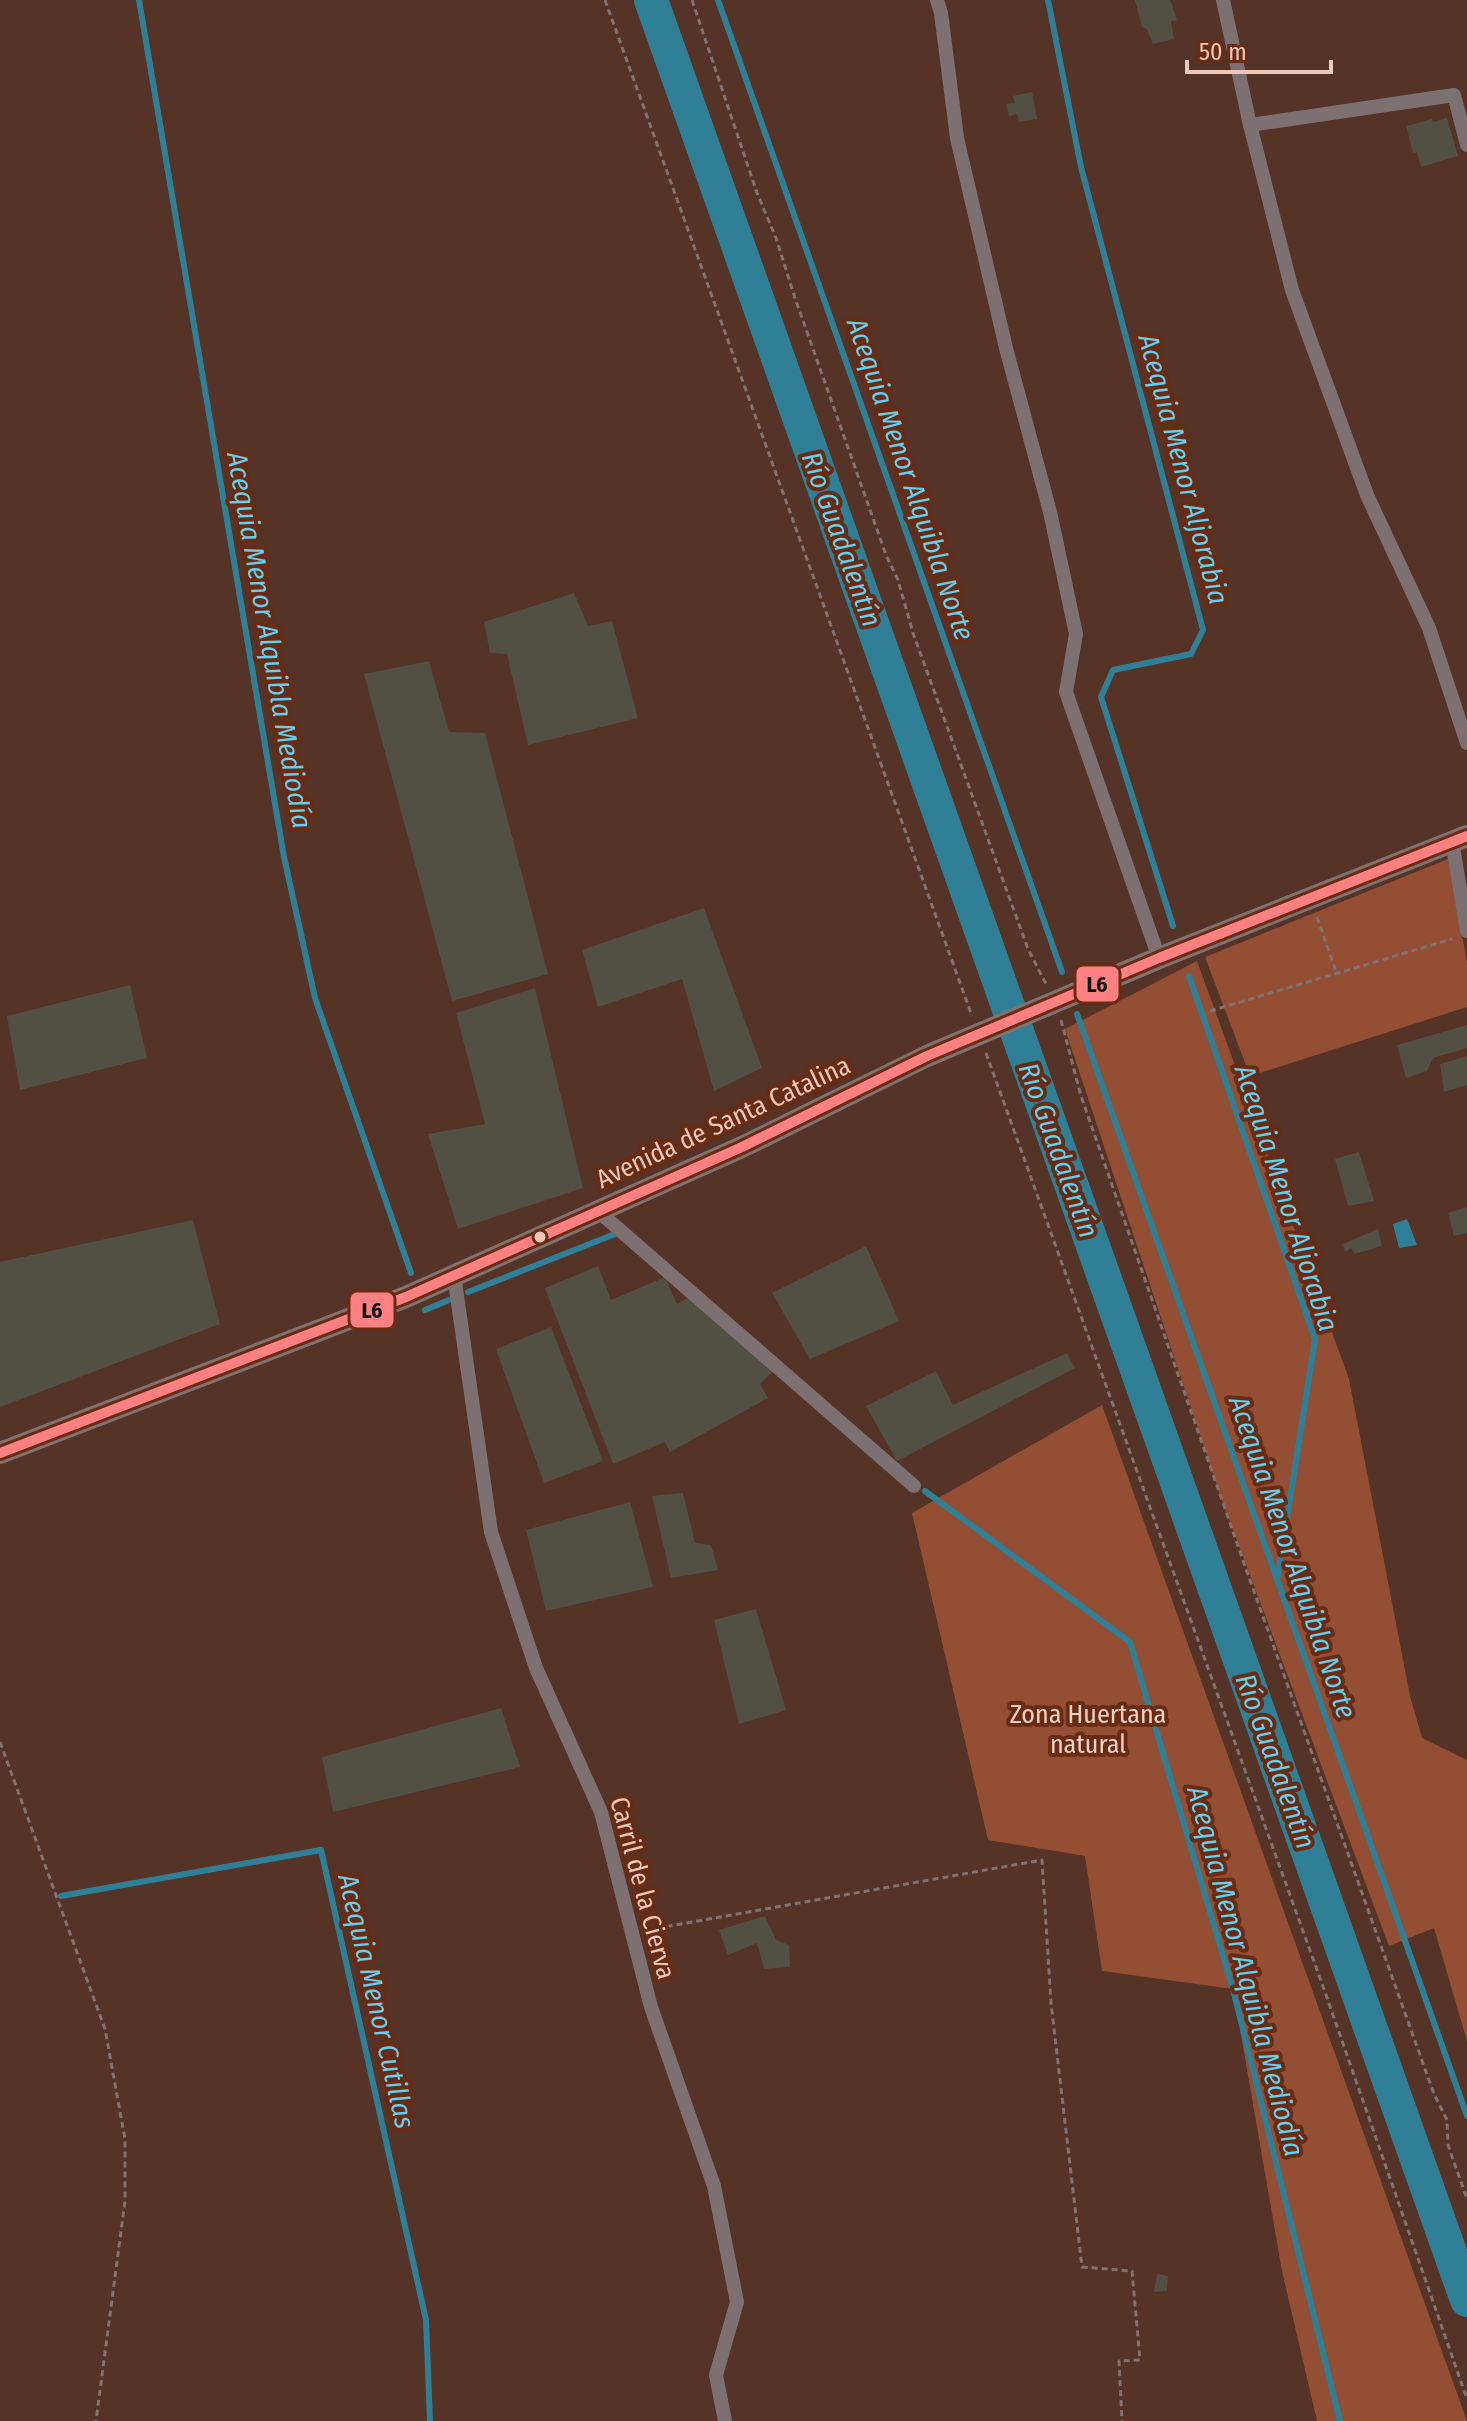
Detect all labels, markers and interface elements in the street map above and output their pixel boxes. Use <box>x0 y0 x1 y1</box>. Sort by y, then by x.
scale bar <box>1187 24 1331 74</box>
text: 50 m <box>1199 38 1247 66</box>
water label: Acequia Menor Alquibla Norte <box>839 313 981 645</box>
water label: Acequia Menor Aljorabia <box>1131 330 1235 608</box>
water label: Río Guadalentín <box>795 447 888 631</box>
water label: Acequia Menor Alquibla Mediodía <box>220 448 319 831</box>
line badge: L6 <box>1075 965 1120 1003</box>
text: L6 <box>1086 971 1108 998</box>
street label: Avenida de Santa Catalina <box>591 1050 855 1195</box>
water label: Río Guadalentín <box>1012 1058 1105 1242</box>
water label: Acequia Menor Aljorabia <box>1228 1060 1345 1336</box>
unlabelled marker <box>532 1229 548 1245</box>
line badge: L6 <box>349 1291 395 1329</box>
text: L6 <box>361 1297 383 1324</box>
water label: Acequia Menor Alquibla Norte <box>1221 1391 1363 1723</box>
water label: Río Guadalentín <box>1229 1669 1322 1853</box>
park label: Zona Huertana natural <box>1010 1699 1166 1760</box>
water label: Acequia Menor Alquibla Mediodía <box>1180 1781 1311 2160</box>
street label: Carril de la Cierva <box>603 1794 682 1983</box>
water label: Acequia Menor Cutillas <box>331 1870 422 2132</box>

